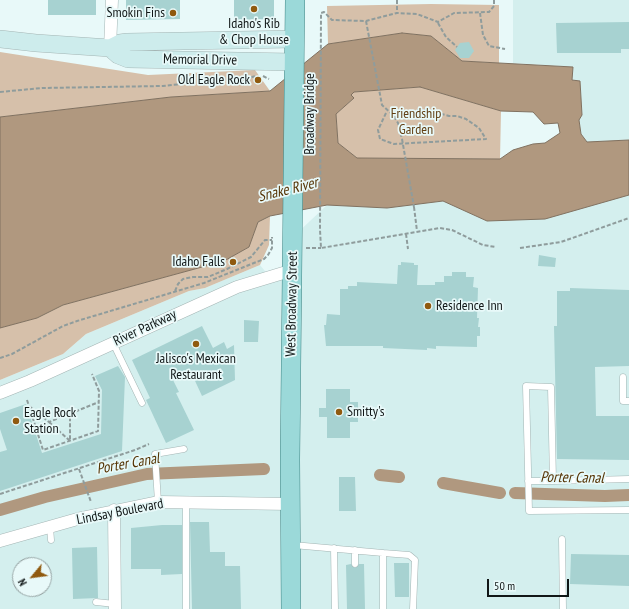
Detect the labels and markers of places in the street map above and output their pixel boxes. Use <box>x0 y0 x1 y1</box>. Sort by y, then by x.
marker: Idaho's Rib & Chop House <box>249 4 259 14</box>
place label: Smokin Fins <box>107 5 165 21</box>
marker: Smokin Fins <box>168 8 178 18</box>
place label: Idaho's Rib & Chop House <box>219 16 289 48</box>
place label: Old Eagle Rock <box>178 72 250 88</box>
marker: Old Eagle Rock <box>253 75 263 85</box>
place label: Idaho Falls <box>172 254 225 270</box>
marker: Idaho Falls <box>228 257 238 267</box>
place label: Residence Inn <box>436 298 503 314</box>
marker: Residence Inn <box>423 301 433 311</box>
marker: Jalisco's Mexican Restaurant <box>191 339 201 349</box>
place label: Jalisco's Mexican Restaurant <box>156 351 236 384</box>
place label: Smitty's <box>347 404 385 420</box>
place label: Eagle Rock Station <box>24 405 76 438</box>
marker: Smitty's <box>334 407 344 417</box>
marker: Eagle Rock Station <box>11 416 21 426</box>

